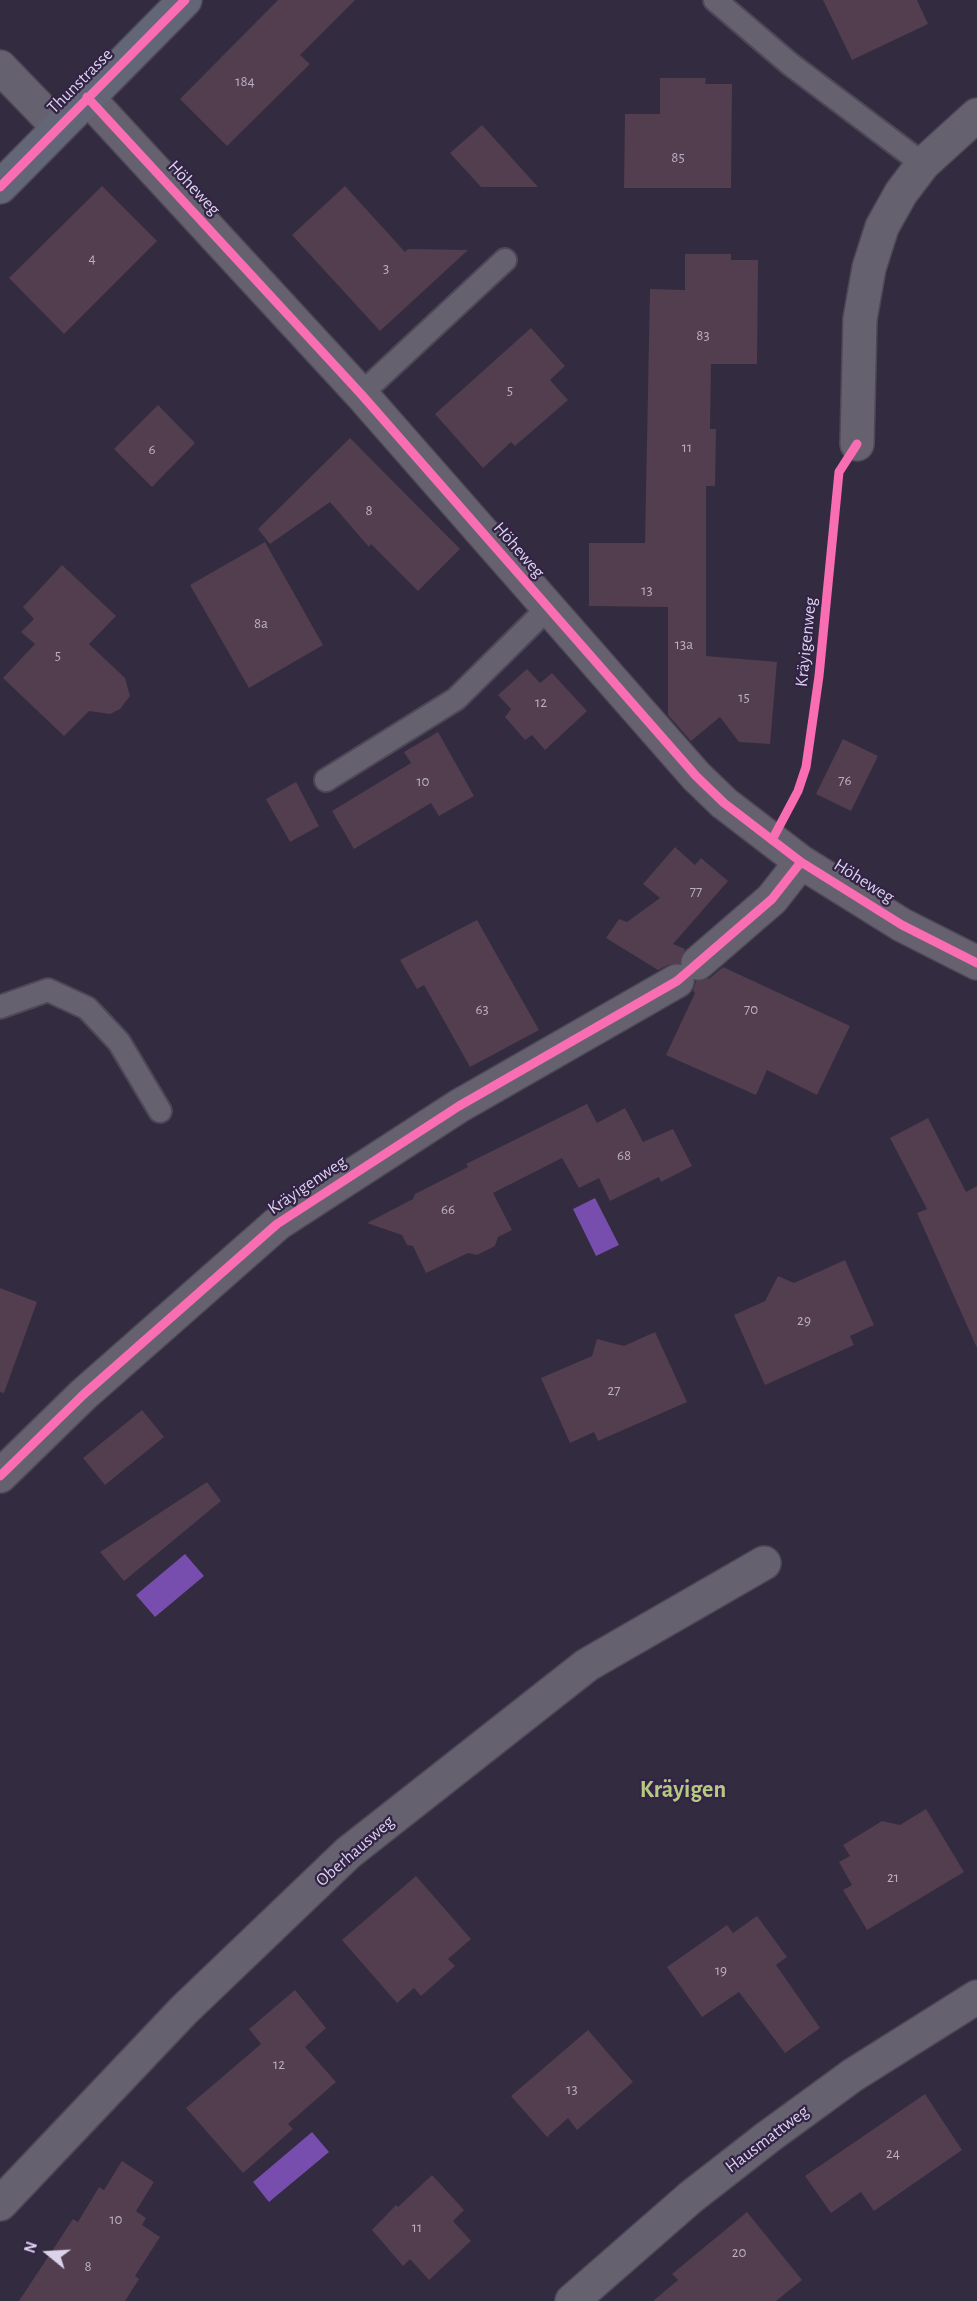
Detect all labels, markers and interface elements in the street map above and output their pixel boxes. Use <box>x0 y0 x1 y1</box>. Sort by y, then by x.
street label: Thunstrasse <box>43 44 117 118</box>
house number: 184 <box>235 72 255 90</box>
house number: 85 <box>671 148 685 166</box>
street label: Höheweg <box>163 156 225 220</box>
house number: 4 <box>88 249 96 267</box>
house number: 3 <box>383 259 389 277</box>
house number: 83 <box>696 326 710 344</box>
house number: 5 <box>507 381 513 399</box>
house number: 11 <box>682 438 692 456</box>
house number: 6 <box>148 440 156 458</box>
house number: 8 <box>365 501 373 519</box>
street label: Höheweg <box>489 518 549 582</box>
house number: 13 <box>641 581 653 599</box>
street label: Kräyigenweg <box>791 596 821 688</box>
house number: 8a <box>254 614 268 632</box>
house number: 13a <box>675 635 693 653</box>
house number: 5 <box>55 646 61 664</box>
house number: 15 <box>738 688 750 706</box>
house number: 12 <box>535 693 547 711</box>
house number: 76 <box>838 771 852 789</box>
house number: 10 <box>416 772 430 790</box>
street label: Höheweg <box>830 854 898 908</box>
house number: 77 <box>690 882 702 900</box>
house number: 63 <box>475 1000 489 1018</box>
house number: 70 <box>744 1000 758 1018</box>
house number: 68 <box>617 1146 631 1164</box>
street label: Kräyigenweg <box>264 1151 350 1219</box>
house number: 66 <box>441 1200 455 1218</box>
house number: 29 <box>797 1311 811 1329</box>
house number: 27 <box>607 1381 621 1399</box>
district label: Kräyigen <box>640 1776 726 1804</box>
street label: Oberhausweg <box>311 1811 399 1891</box>
house number: 21 <box>887 1868 899 1886</box>
house number: 19 <box>715 1961 727 1979</box>
house number: 12 <box>273 2055 285 2073</box>
house number: 13 <box>566 2080 578 2098</box>
street label: Hausmattweg <box>721 2101 813 2177</box>
house number: 24 <box>886 2144 900 2162</box>
house number: 10 <box>109 2210 123 2228</box>
house number: 11 <box>412 2218 422 2236</box>
north arrow <box>18 2223 78 2283</box>
text: N <box>22 2240 40 2255</box>
house number: 20 <box>732 2243 746 2261</box>
house number: 8 <box>84 2257 92 2275</box>

